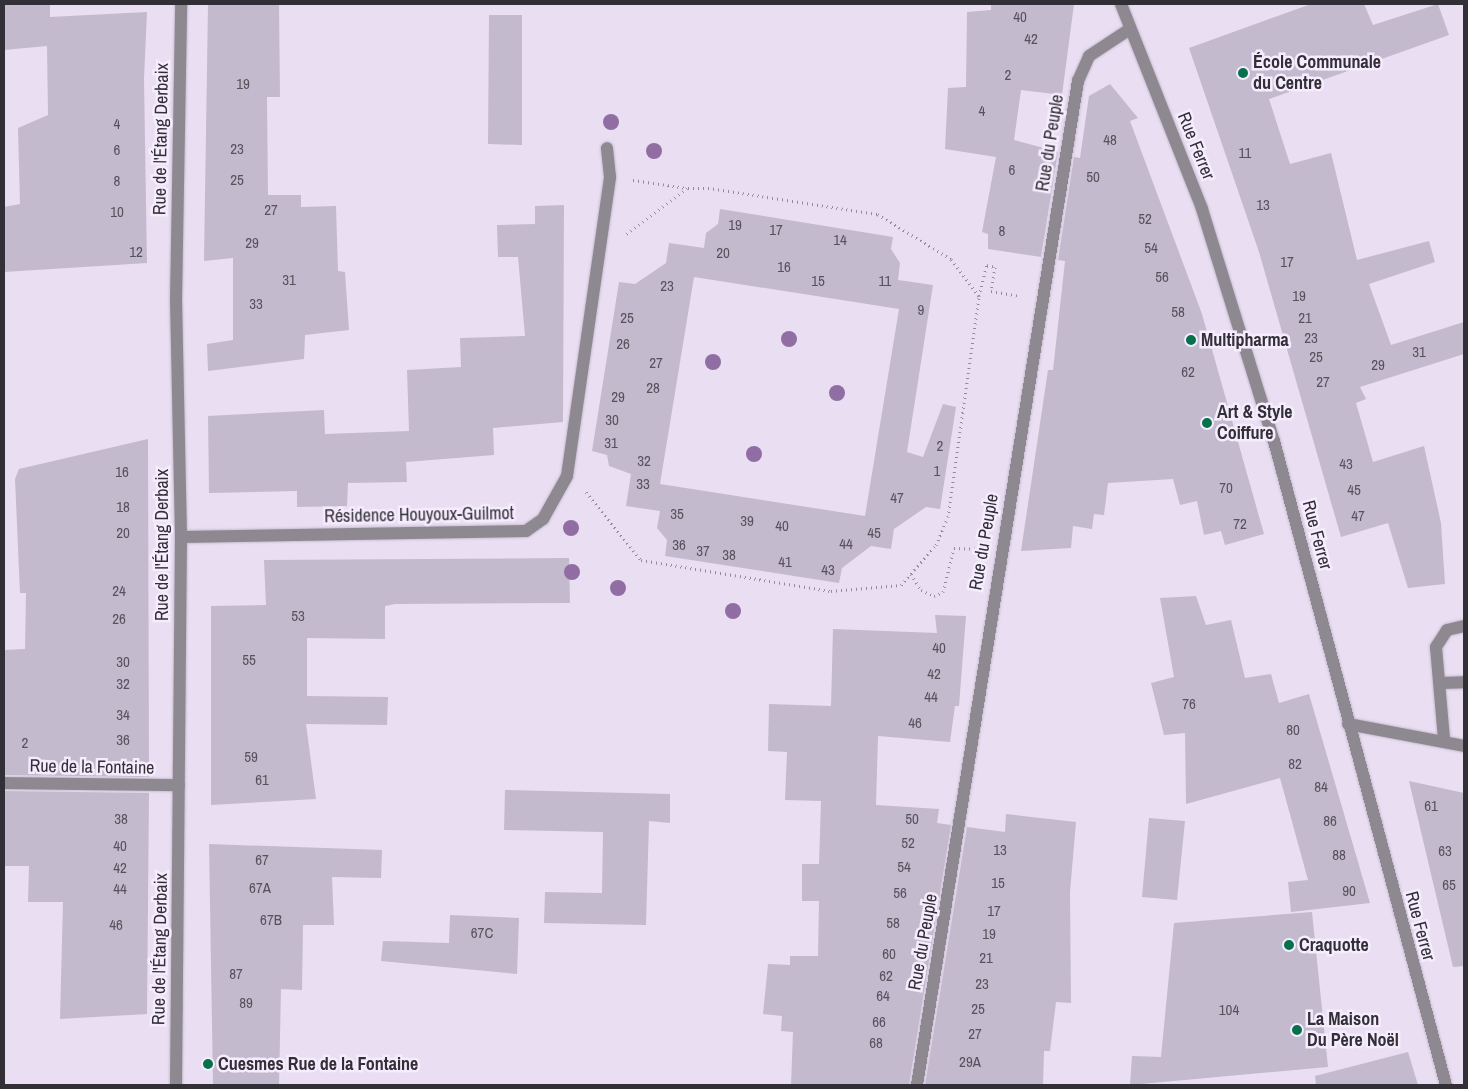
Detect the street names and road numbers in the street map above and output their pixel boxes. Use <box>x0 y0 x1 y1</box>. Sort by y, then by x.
street label: Rue de l'Étang Derbaix <box>149 63 173 215</box>
street label: Rue du Peuple <box>1032 93 1068 193</box>
street label: Rue Ferrer <box>1173 109 1219 183</box>
street label: Rue de l'Étang Derbaix <box>151 469 173 621</box>
street label: Rue du Peuple <box>965 492 1003 592</box>
street label: Rue Ferrer <box>1297 498 1337 572</box>
street label: Résidence Houyoux-Guilmot <box>324 503 514 527</box>
street label: Rue de la Fontaine <box>29 755 155 779</box>
street label: Rue de l'Étang Derbaix <box>148 873 172 1025</box>
street label: Rue Ferrer <box>1400 889 1440 963</box>
street label: Rue du Peuple <box>904 892 942 992</box>

